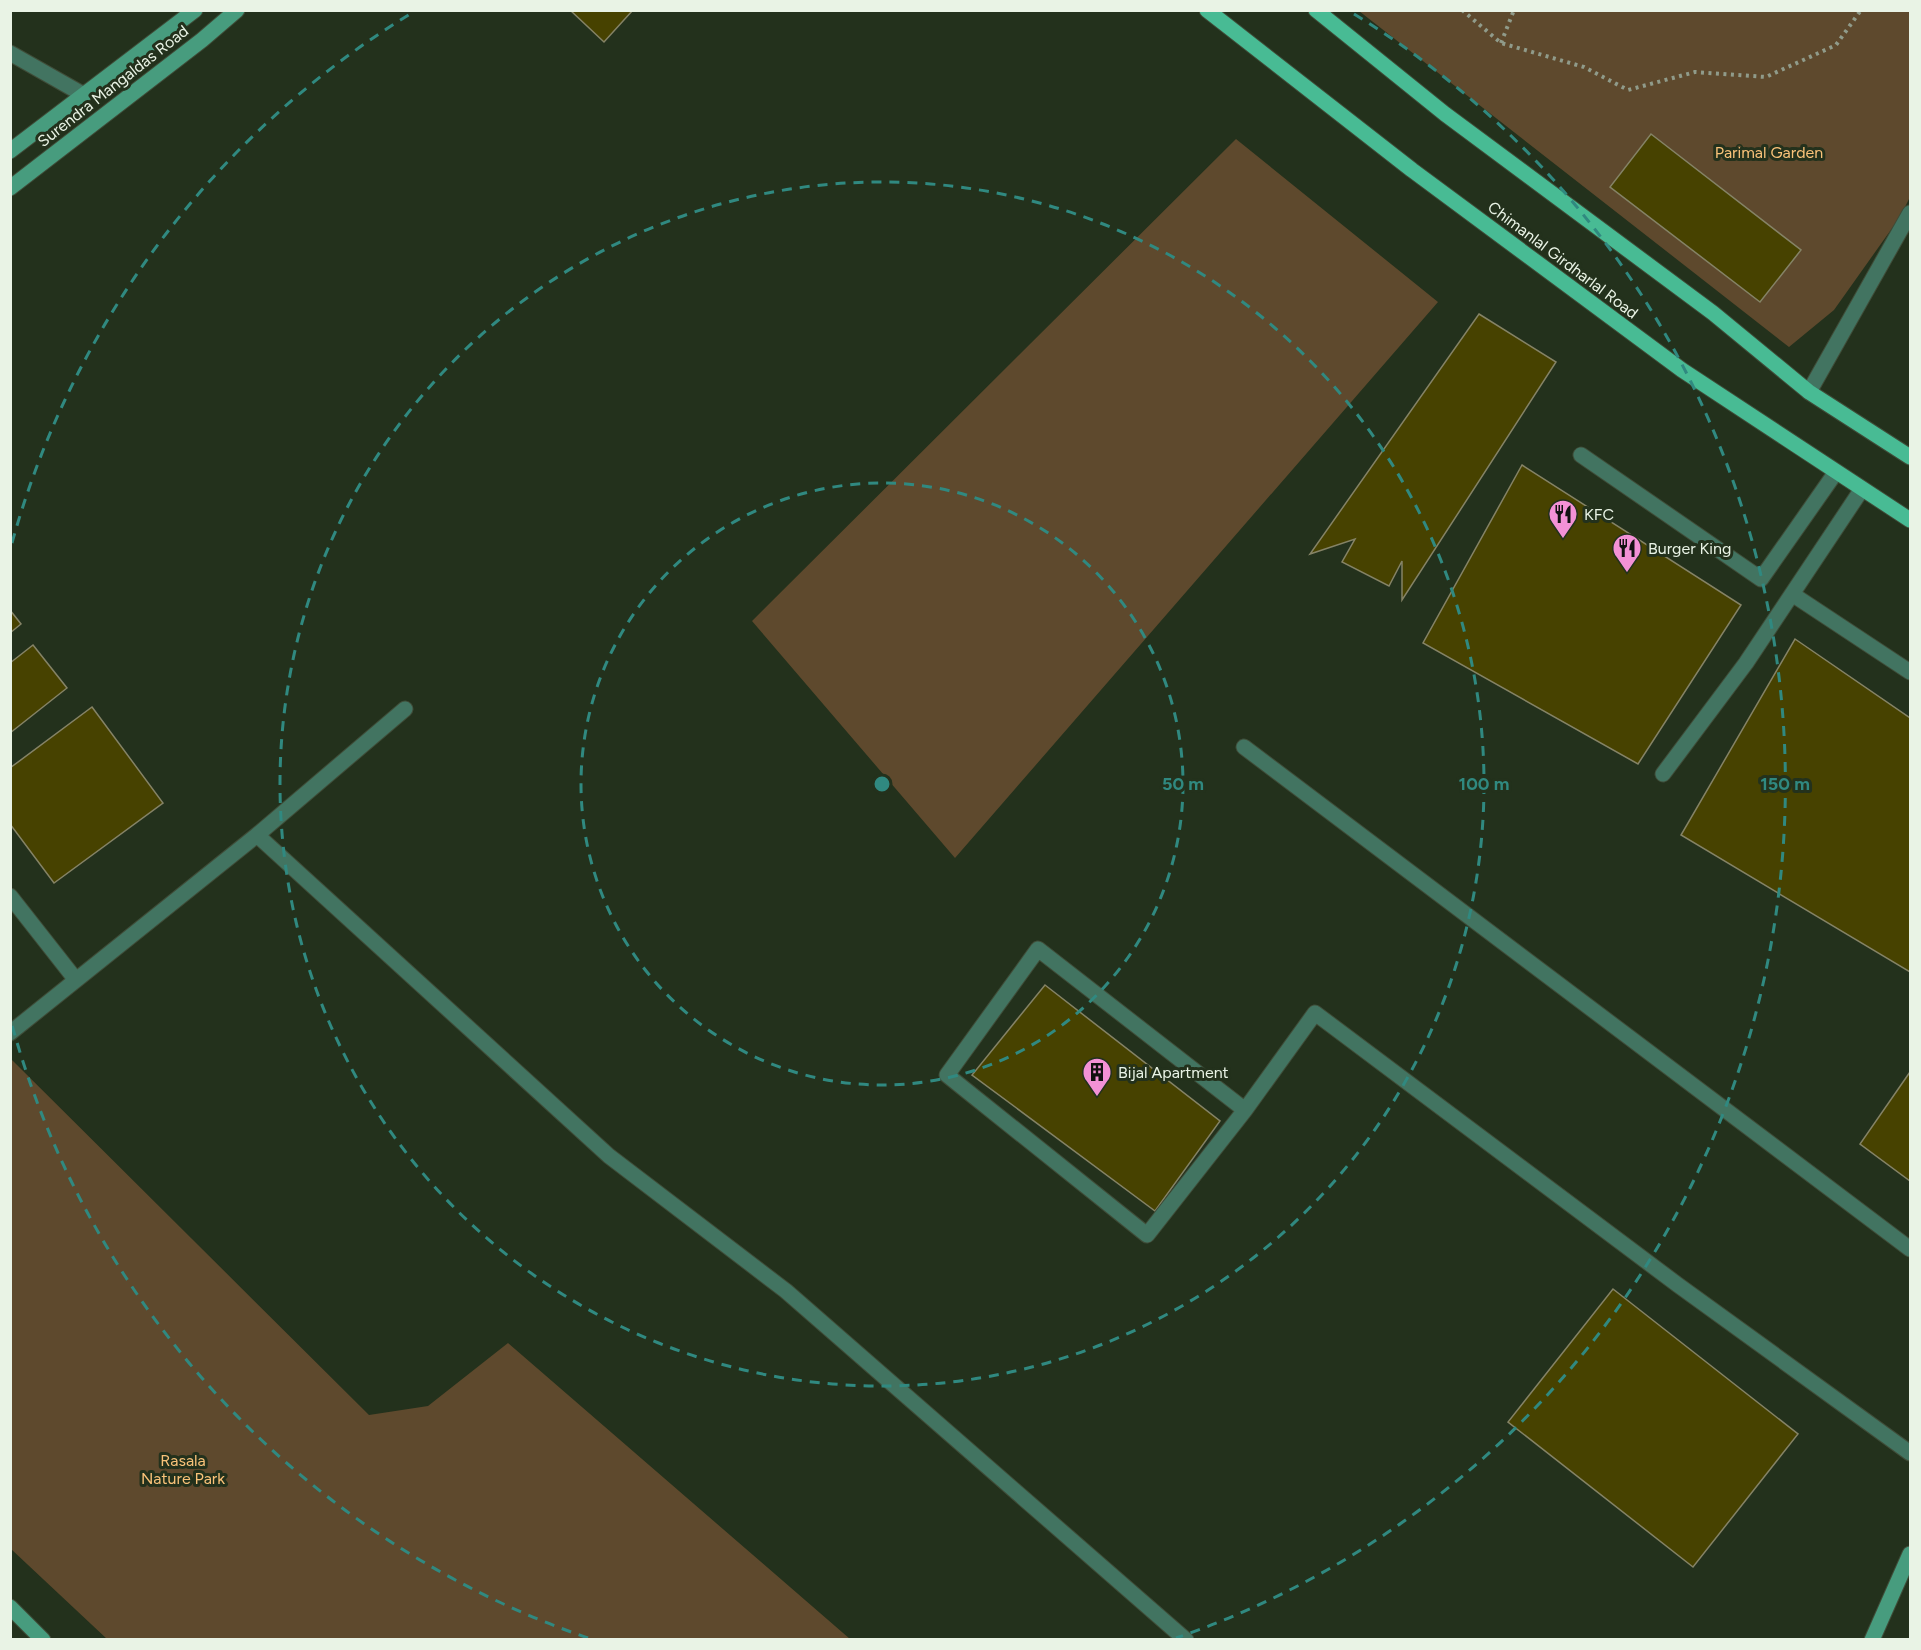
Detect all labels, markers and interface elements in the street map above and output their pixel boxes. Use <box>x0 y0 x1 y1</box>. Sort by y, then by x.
street label: Surendra Mangaldas Road <box>34 21 192 151</box>
park label: Parimal Garden <box>1715 143 1823 162</box>
street label: Chimanlal Girdharlal Road <box>1484 197 1642 323</box>
restaurant icon: KFC <box>1547 498 1579 540</box>
place label: KFC <box>1584 505 1614 524</box>
restaurant icon: Burger King <box>1611 532 1643 574</box>
place label: Burger King <box>1648 539 1731 558</box>
text: 50 m <box>1162 773 1204 795</box>
text: 100 m <box>1459 773 1509 795</box>
text: 150 m <box>1760 773 1810 795</box>
centre of rings <box>872 774 892 794</box>
building icon: Bijal Apartment <box>1081 1056 1113 1098</box>
place label: Bijal Apartment <box>1118 1063 1229 1082</box>
park label: Rasala Nature Park <box>141 1451 225 1488</box>

